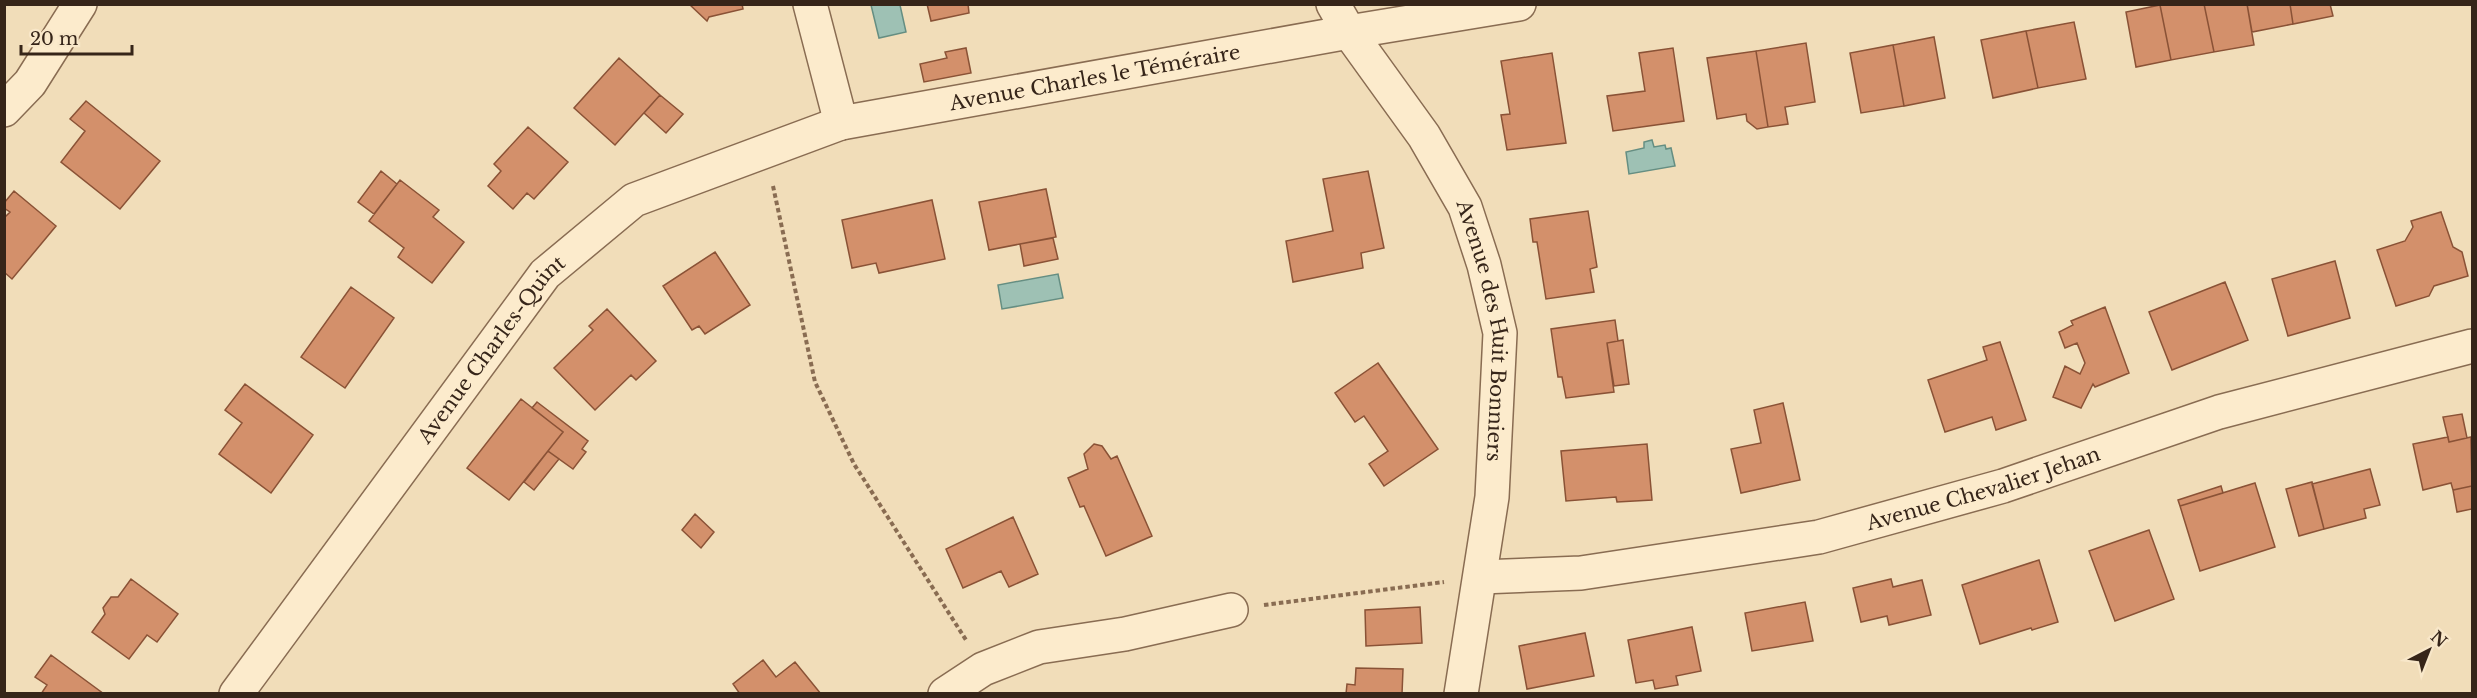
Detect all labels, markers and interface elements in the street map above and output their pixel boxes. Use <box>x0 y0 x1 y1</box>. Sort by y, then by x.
scale bar <box>21 18 132 56</box>
text: 20 m <box>30 28 78 50</box>
street label: Avenue Charles le Téméraire <box>947 40 1242 116</box>
street label: Avenue des Huit Bonniers <box>1451 196 1512 462</box>
street label: Avenue Charles-Quint <box>412 250 570 449</box>
street label: Avenue Chevalier Jehan <box>1863 442 2103 536</box>
north arrow <box>2399 620 2459 680</box>
text: N <box>2427 626 2451 651</box>

